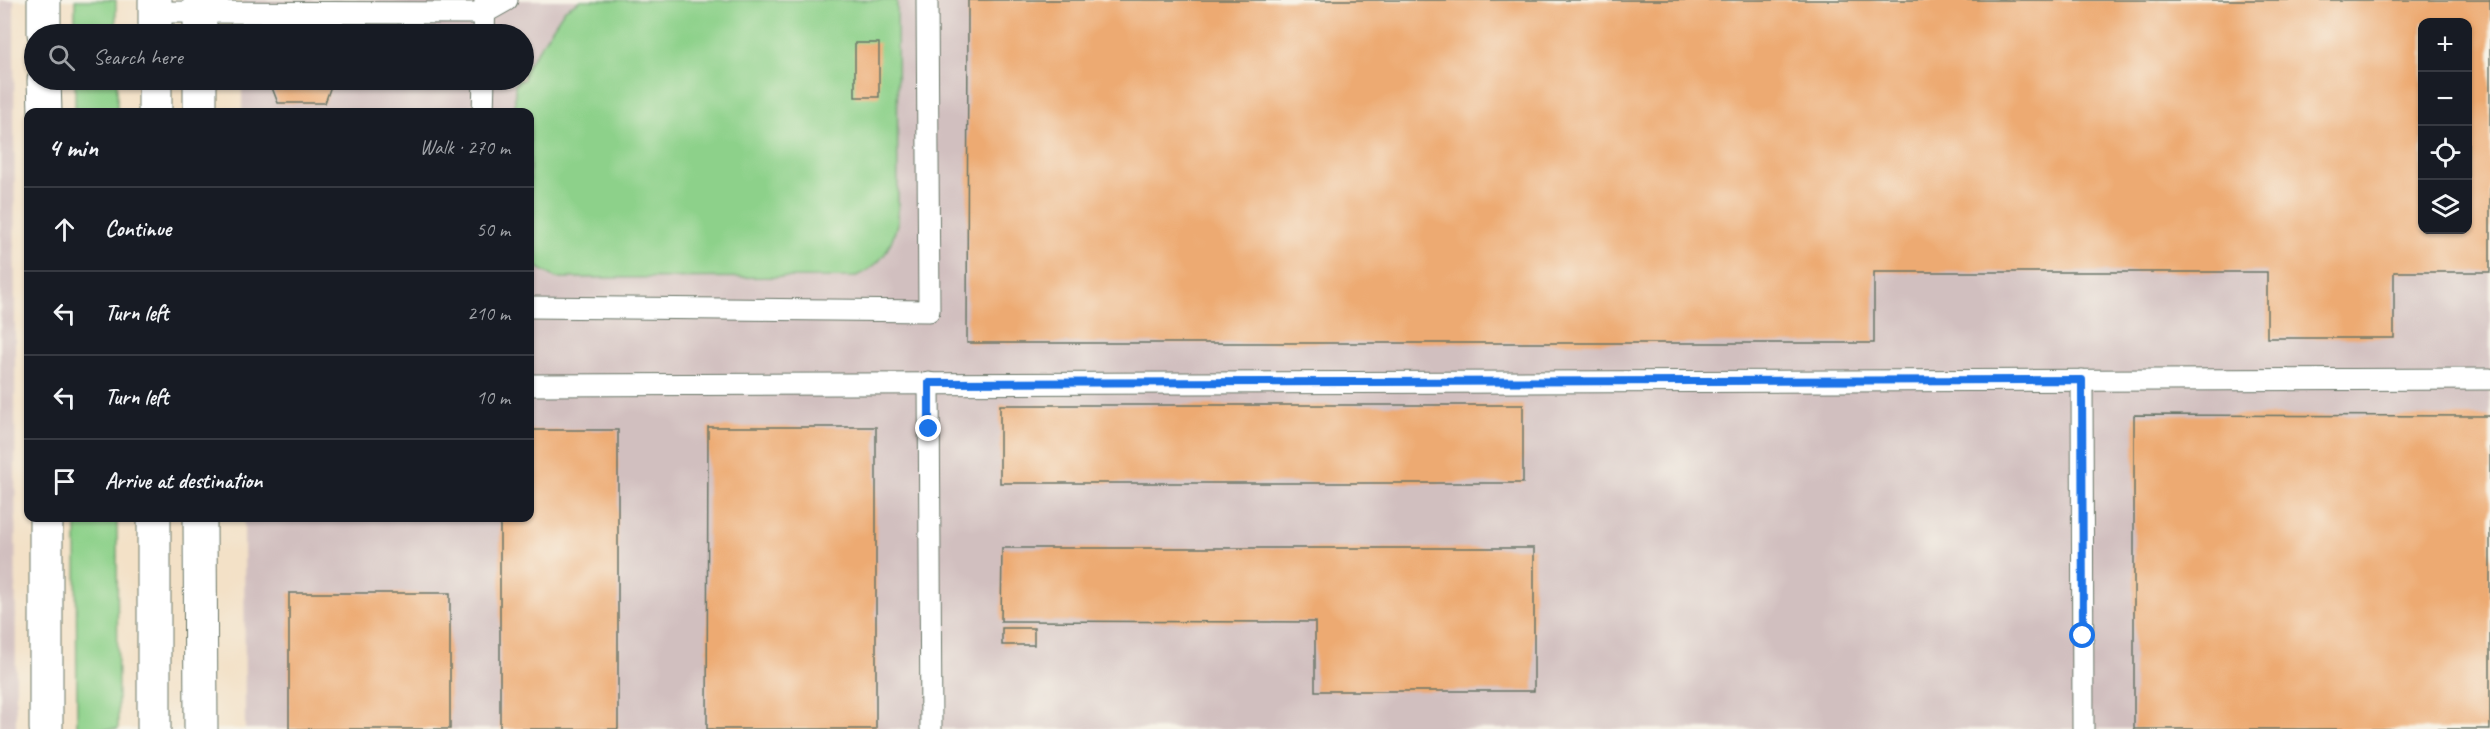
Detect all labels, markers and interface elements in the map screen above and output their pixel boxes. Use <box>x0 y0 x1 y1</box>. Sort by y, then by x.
map controls <box>2418 18 2472 234</box>
button: + <box>2418 18 2472 72</box>
search box <box>24 24 534 90</box>
icon: search <box>45 41 78 74</box>
text: Search here <box>93 43 183 71</box>
button: − <box>2418 72 2472 126</box>
button: locate <box>2418 126 2472 180</box>
text: 4 min <box>48 131 98 164</box>
text: Walk · 270 m <box>420 135 510 160</box>
button: layers <box>2418 180 2472 234</box>
icon: ahead <box>48 213 81 246</box>
text: Continue <box>105 215 171 243</box>
text: 50 m <box>476 217 510 242</box>
icon: left <box>48 297 81 330</box>
text: Turn left <box>105 299 169 327</box>
text: 210 m <box>467 301 510 326</box>
icon: left <box>48 381 81 414</box>
text: Turn left <box>105 383 169 411</box>
text: 10 m <box>476 385 510 410</box>
route end <box>915 415 941 441</box>
icon: arrive <box>48 465 81 498</box>
text: Arrive at destination <box>105 467 262 495</box>
route start <box>2069 622 2095 648</box>

